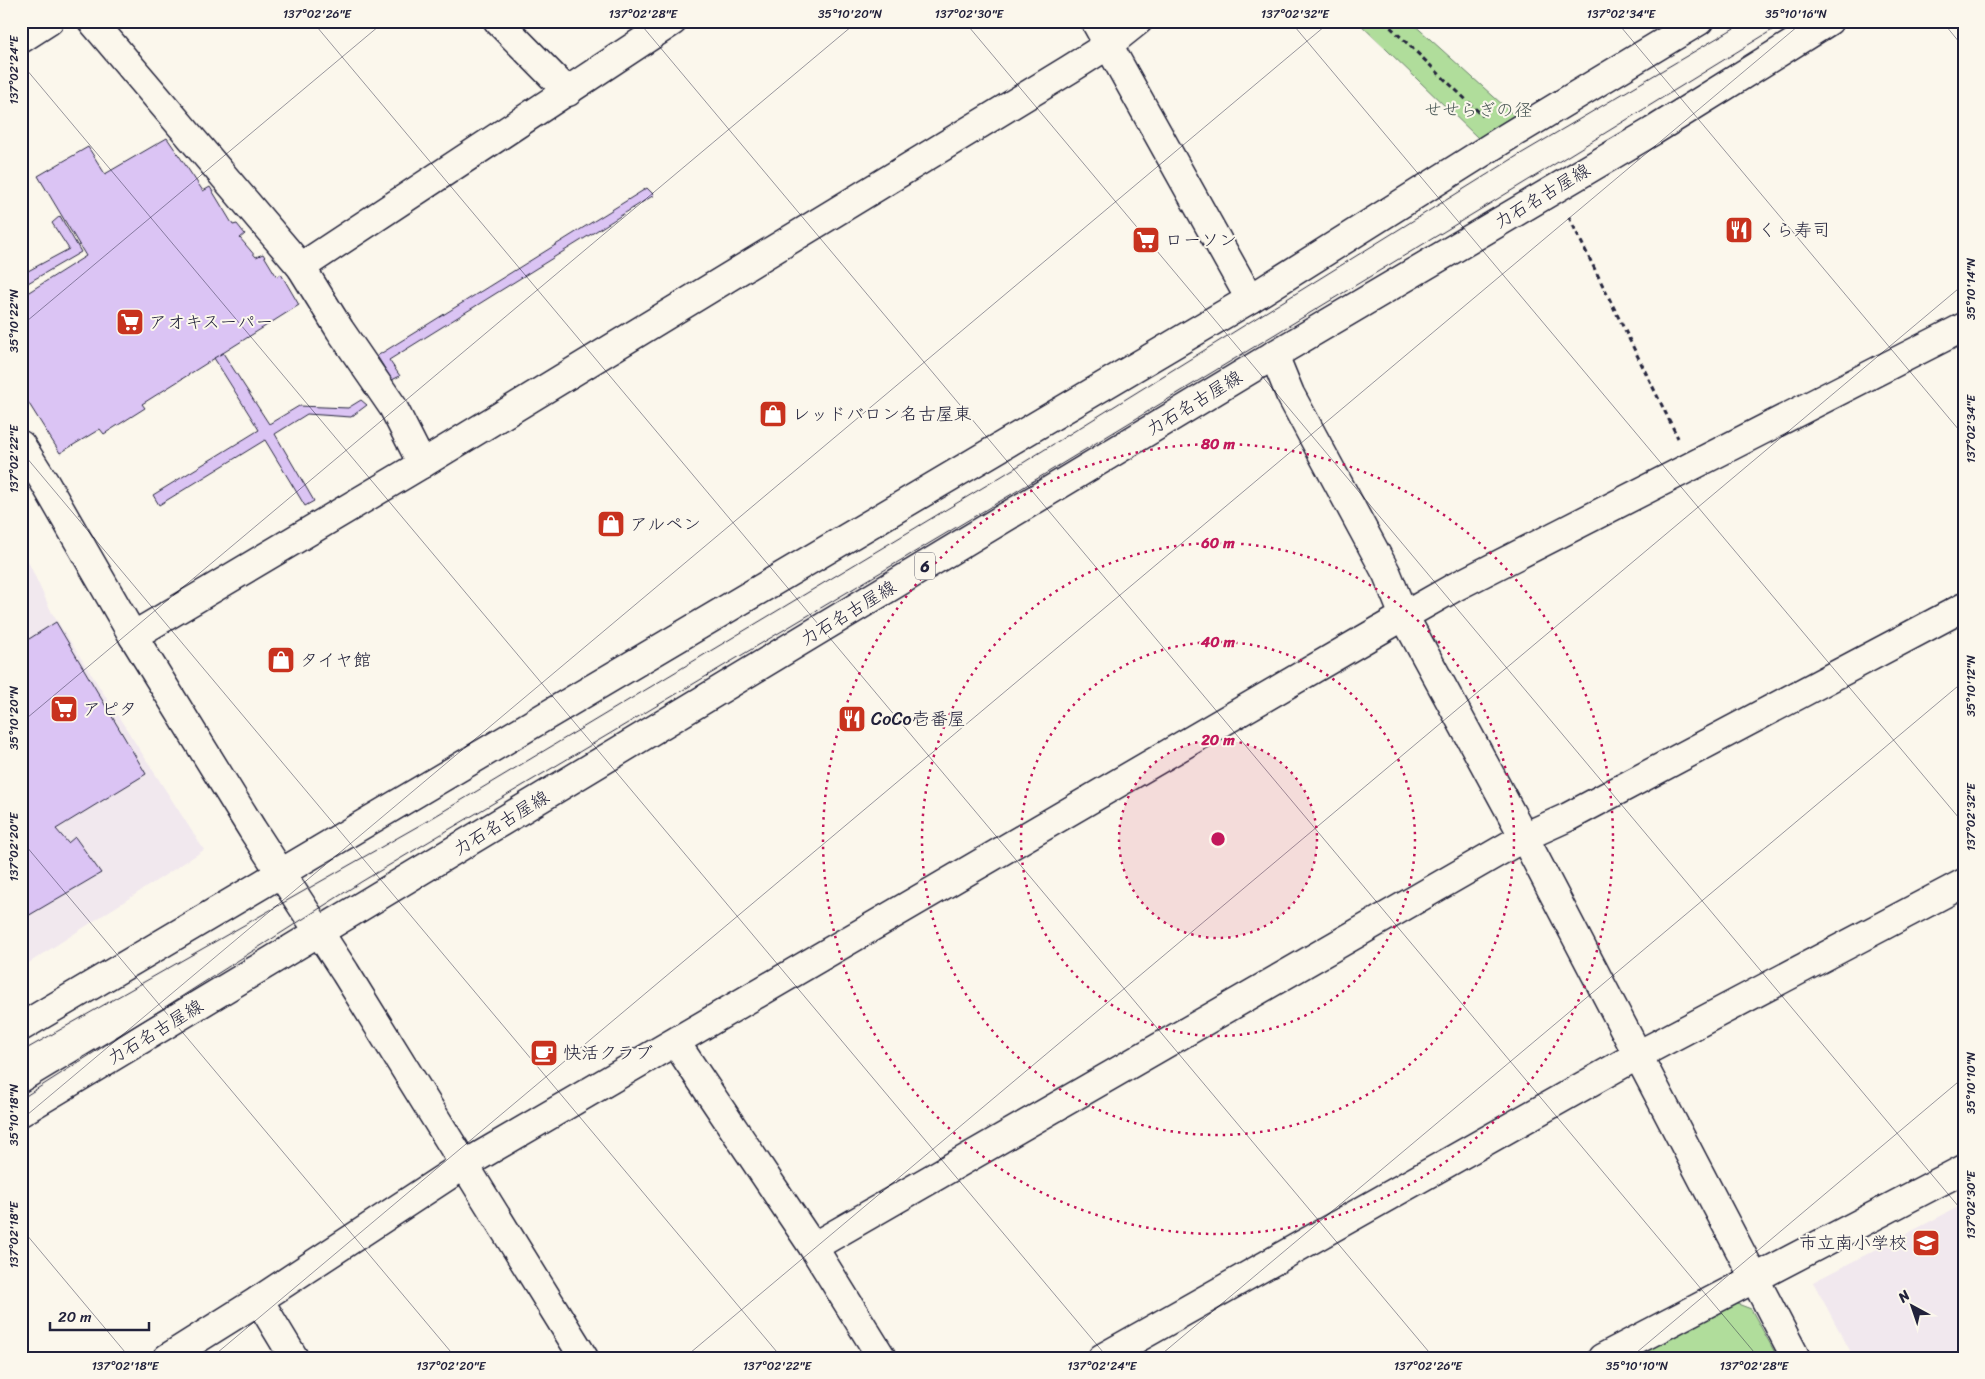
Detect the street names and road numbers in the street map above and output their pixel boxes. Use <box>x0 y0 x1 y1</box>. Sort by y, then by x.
street label: 力石名古屋線 <box>1487 154 1597 238</box>
street label: 力石名古屋線 <box>1139 361 1249 445</box>
road number: 6 <box>915 552 935 580</box>
street label: 力石名古屋線 <box>793 571 903 655</box>
street label: 力石名古屋線 <box>446 781 556 865</box>
street label: 力石名古屋線 <box>100 990 210 1074</box>

